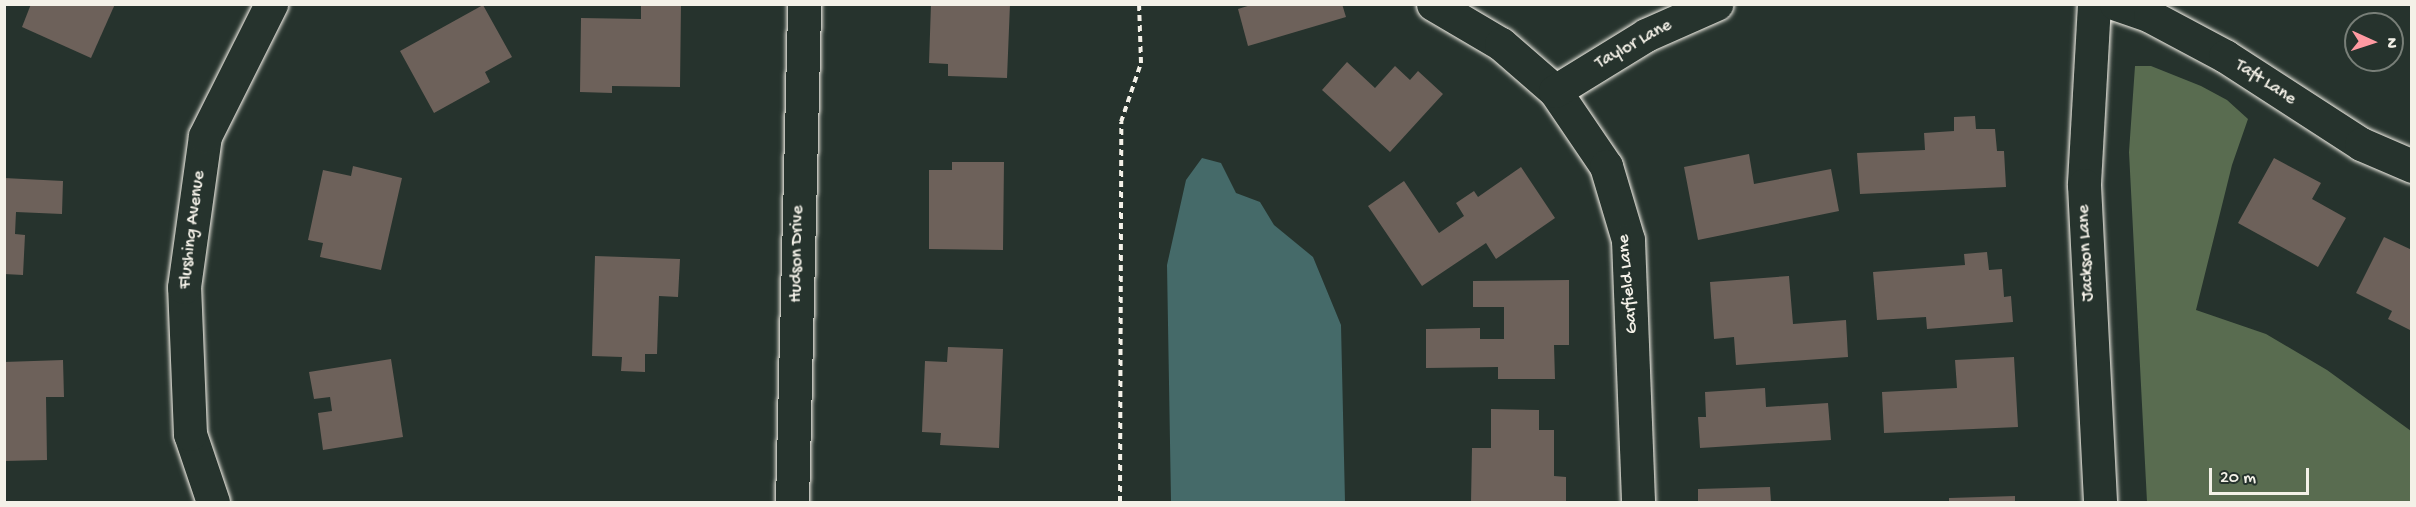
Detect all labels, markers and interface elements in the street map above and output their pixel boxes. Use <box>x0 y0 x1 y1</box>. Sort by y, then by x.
north arrow <box>2344 12 2404 72</box>
street label: Taylor Lane <box>1592 15 1676 75</box>
text: N <box>2381 37 2400 49</box>
street label: Taft Lane <box>2230 55 2300 111</box>
street label: Flushing Avenue <box>175 170 211 290</box>
street label: Jackson Lane <box>2074 204 2100 302</box>
street label: Hudson Drive <box>786 205 810 303</box>
street label: Garfield Lane <box>1614 233 1644 335</box>
scale bar <box>2212 456 2312 494</box>
text: 20 m <box>2220 468 2256 489</box>

